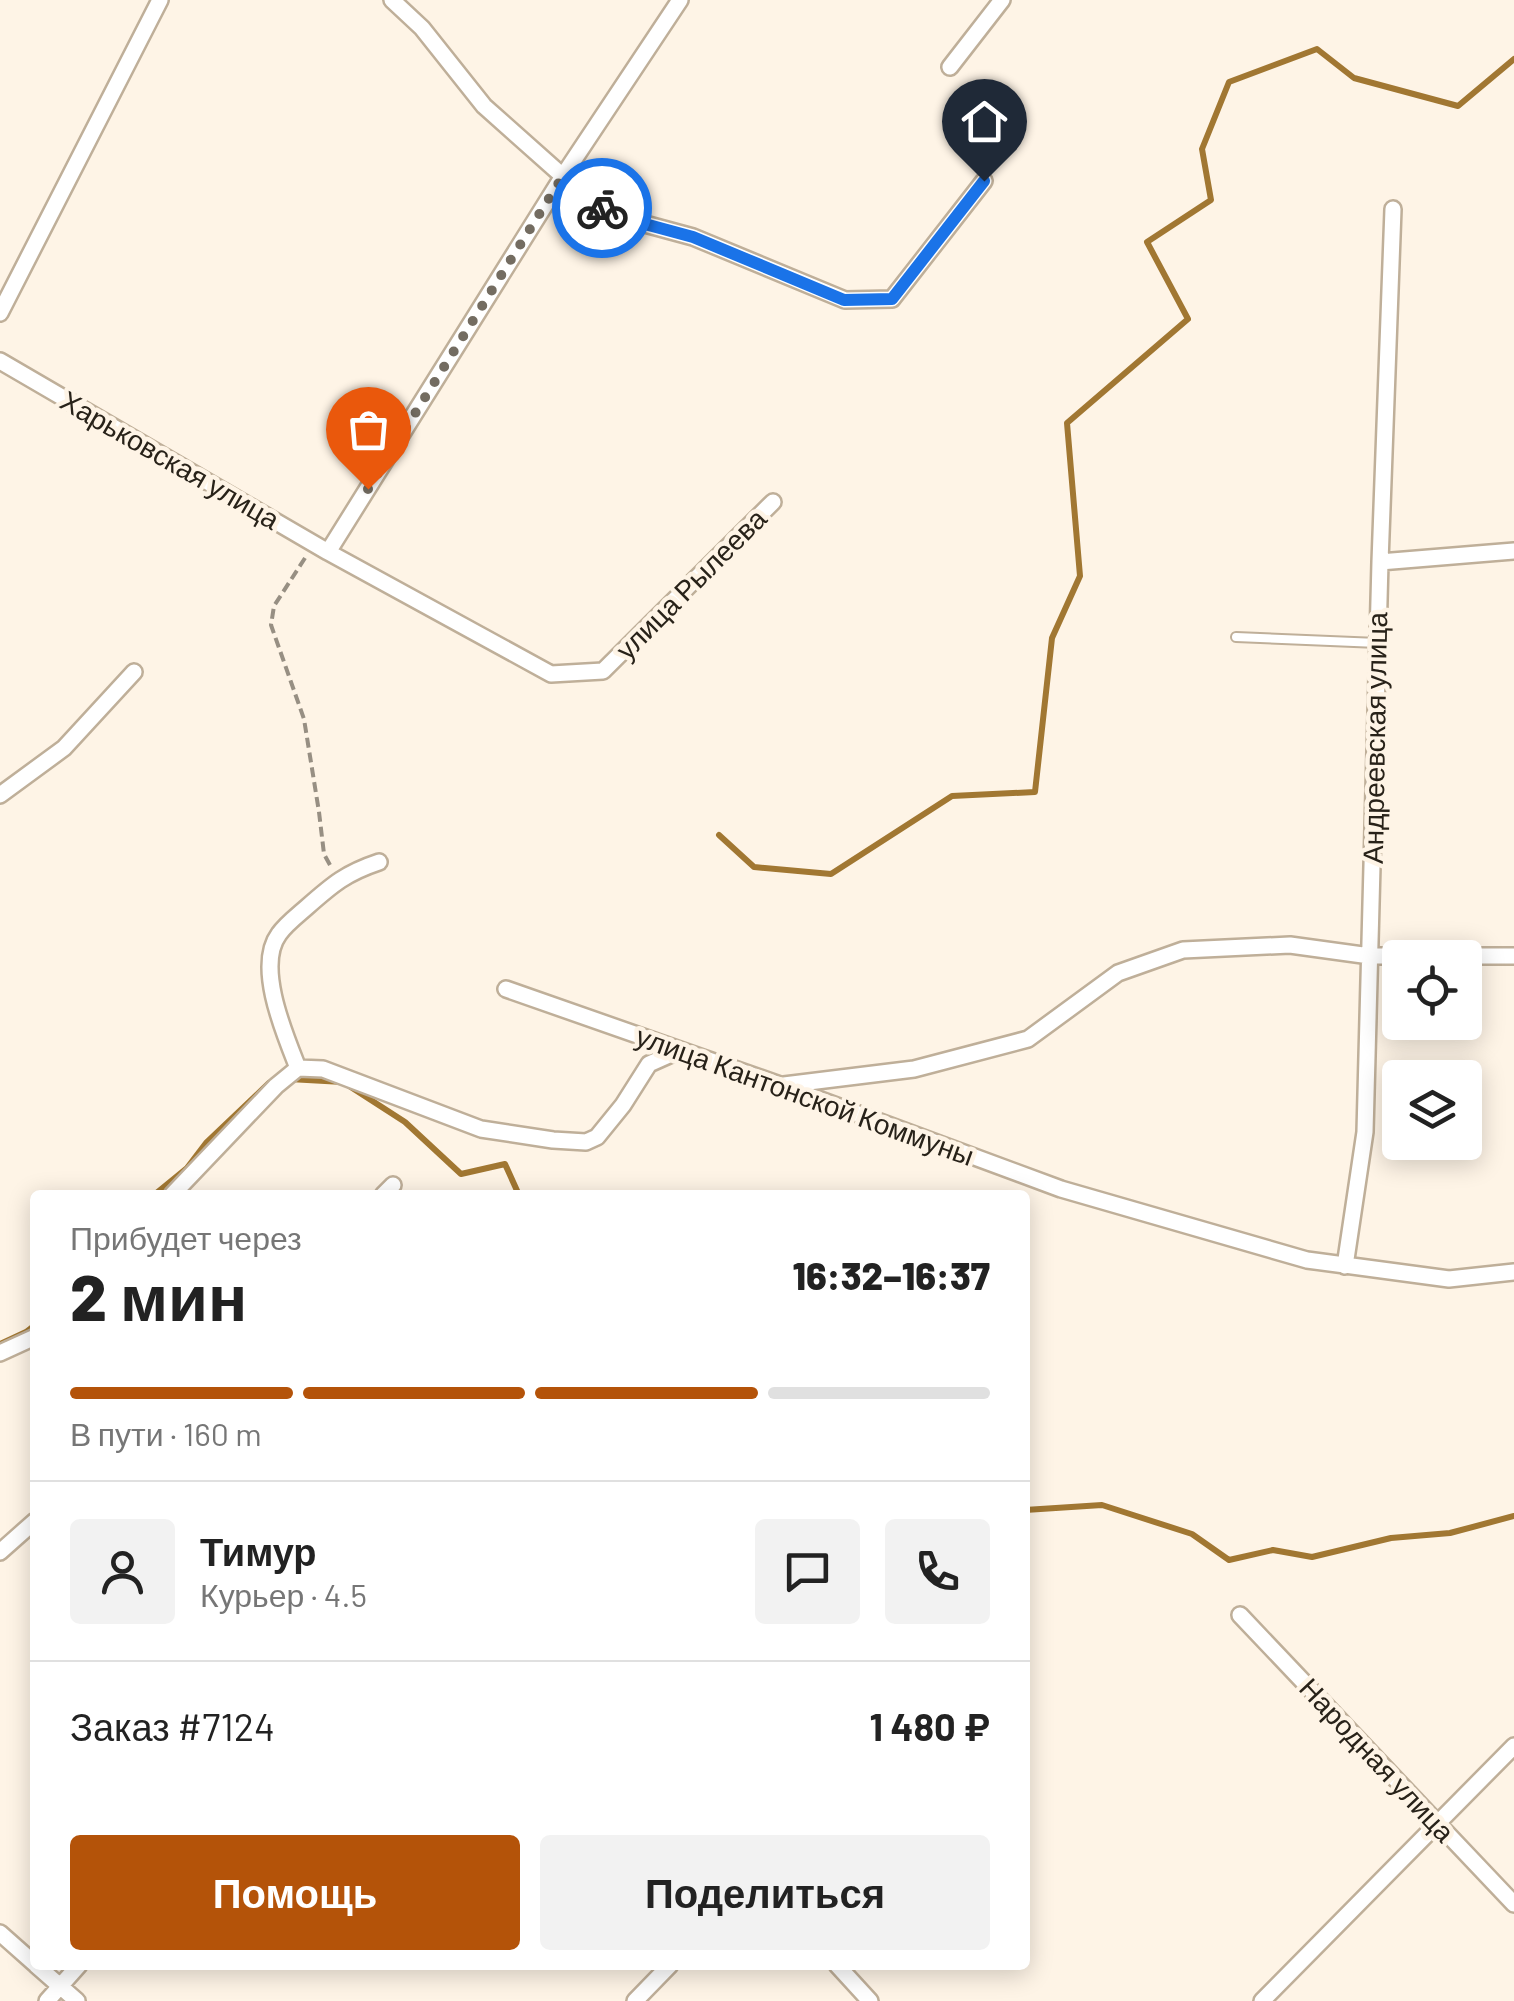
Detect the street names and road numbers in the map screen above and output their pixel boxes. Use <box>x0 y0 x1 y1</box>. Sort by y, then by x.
street label: Харьковская улица <box>55 383 286 536</box>
street label: улица Рылеева <box>608 501 773 666</box>
street label: Андреевская улица <box>1355 611 1393 864</box>
street label: улица Кантонской Коммуны <box>632 1018 979 1172</box>
street label: Народная улица <box>1293 1670 1463 1849</box>

